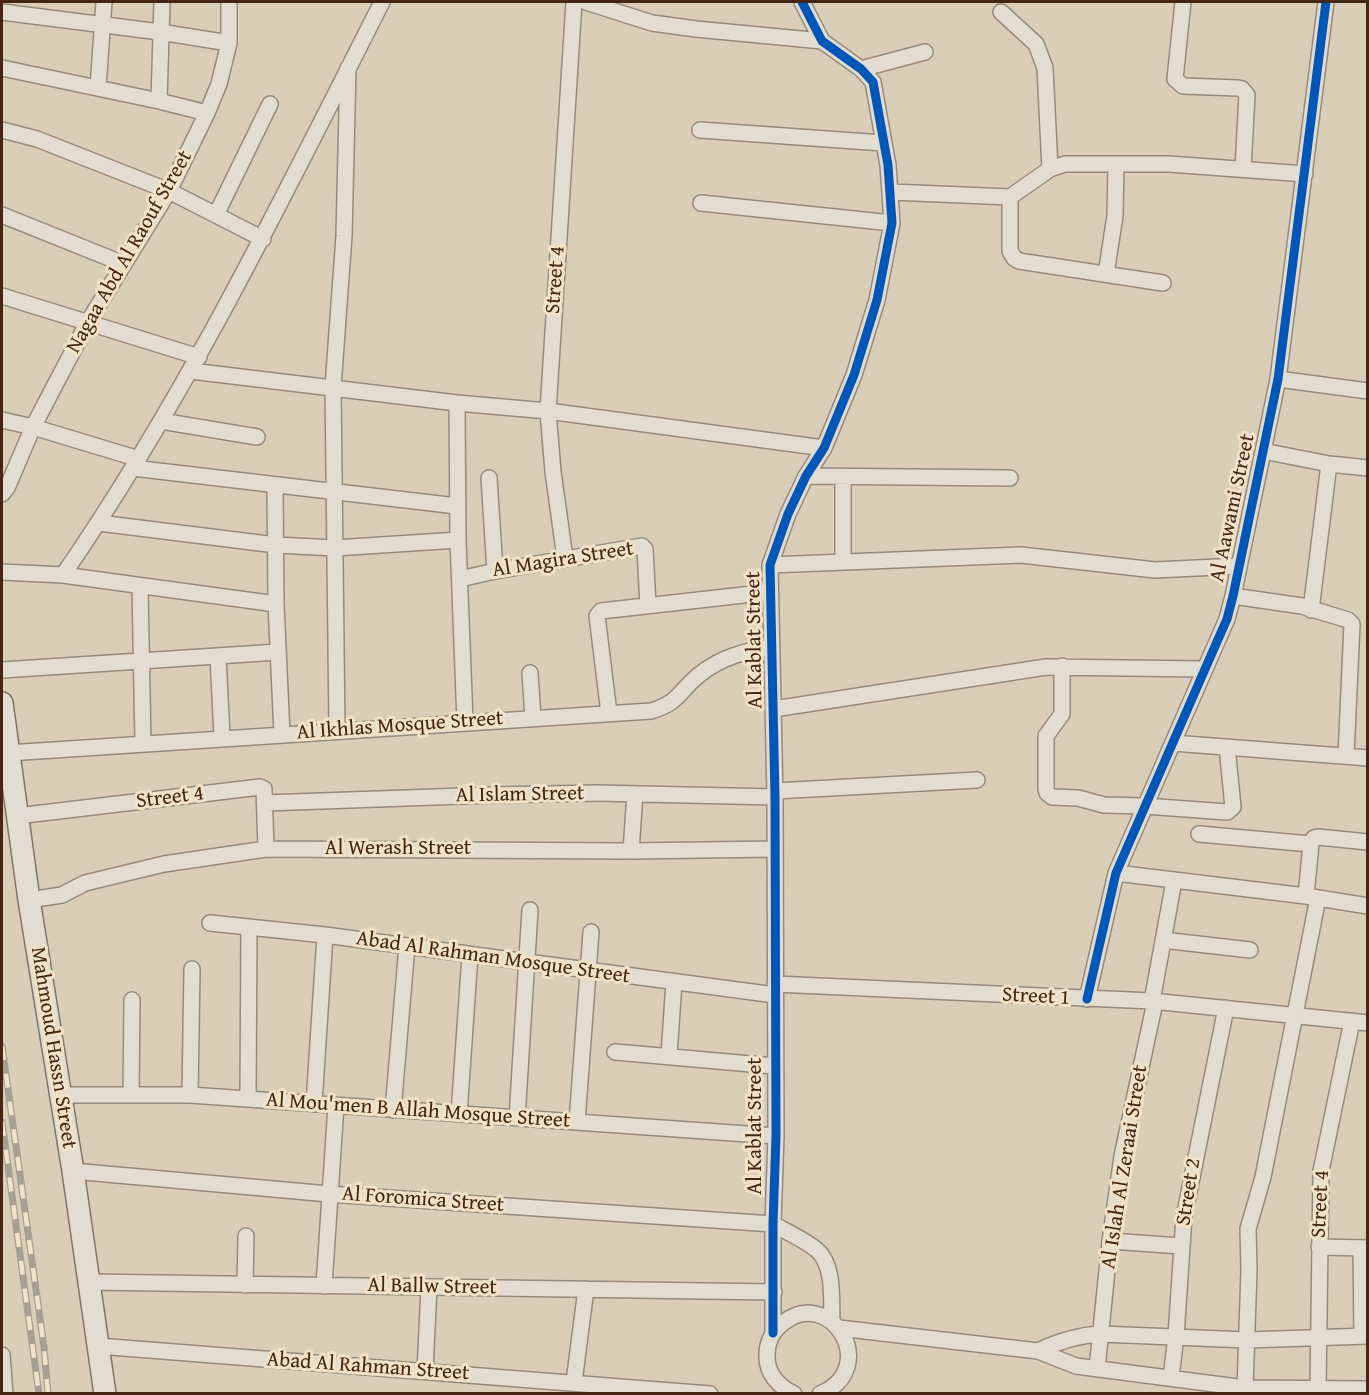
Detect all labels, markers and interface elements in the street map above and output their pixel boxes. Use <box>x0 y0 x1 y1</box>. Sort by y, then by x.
street label: Nagaa Abd Al Raouf Street <box>62 146 198 358</box>
street label: Street 4 <box>541 245 571 315</box>
street label: Al Aawami Street <box>1205 432 1261 584</box>
street label: Al Magira Street <box>490 536 636 584</box>
street label: Al Kablat Street <box>741 571 769 709</box>
street label: Al Ikhlas Mosque Street <box>296 706 504 746</box>
street label: Street 4 <box>135 781 205 815</box>
street label: Al Islam Street <box>455 781 585 809</box>
street label: Al Werash Street <box>325 836 471 862</box>
street label: Abad Al Rahman Mosque Street <box>354 926 632 990</box>
street label: Mahmoud Hassn Street <box>25 945 81 1151</box>
street label: Street 1 <box>1001 983 1071 1011</box>
street label: Al Kablat Street <box>743 1057 769 1195</box>
street label: Al Islah Al Zeraai Street <box>1096 1063 1154 1271</box>
street label: Al Mou'men B Allah Mosque Street <box>265 1088 571 1134</box>
street label: Street 2 <box>1171 1157 1207 1227</box>
street label: Street 4 <box>1307 1169 1335 1239</box>
street label: Al Foromica Street <box>341 1182 505 1218</box>
street label: Al Ballw Street <box>367 1273 497 1301</box>
street label: Abad Al Rahman Street <box>266 1347 470 1387</box>

